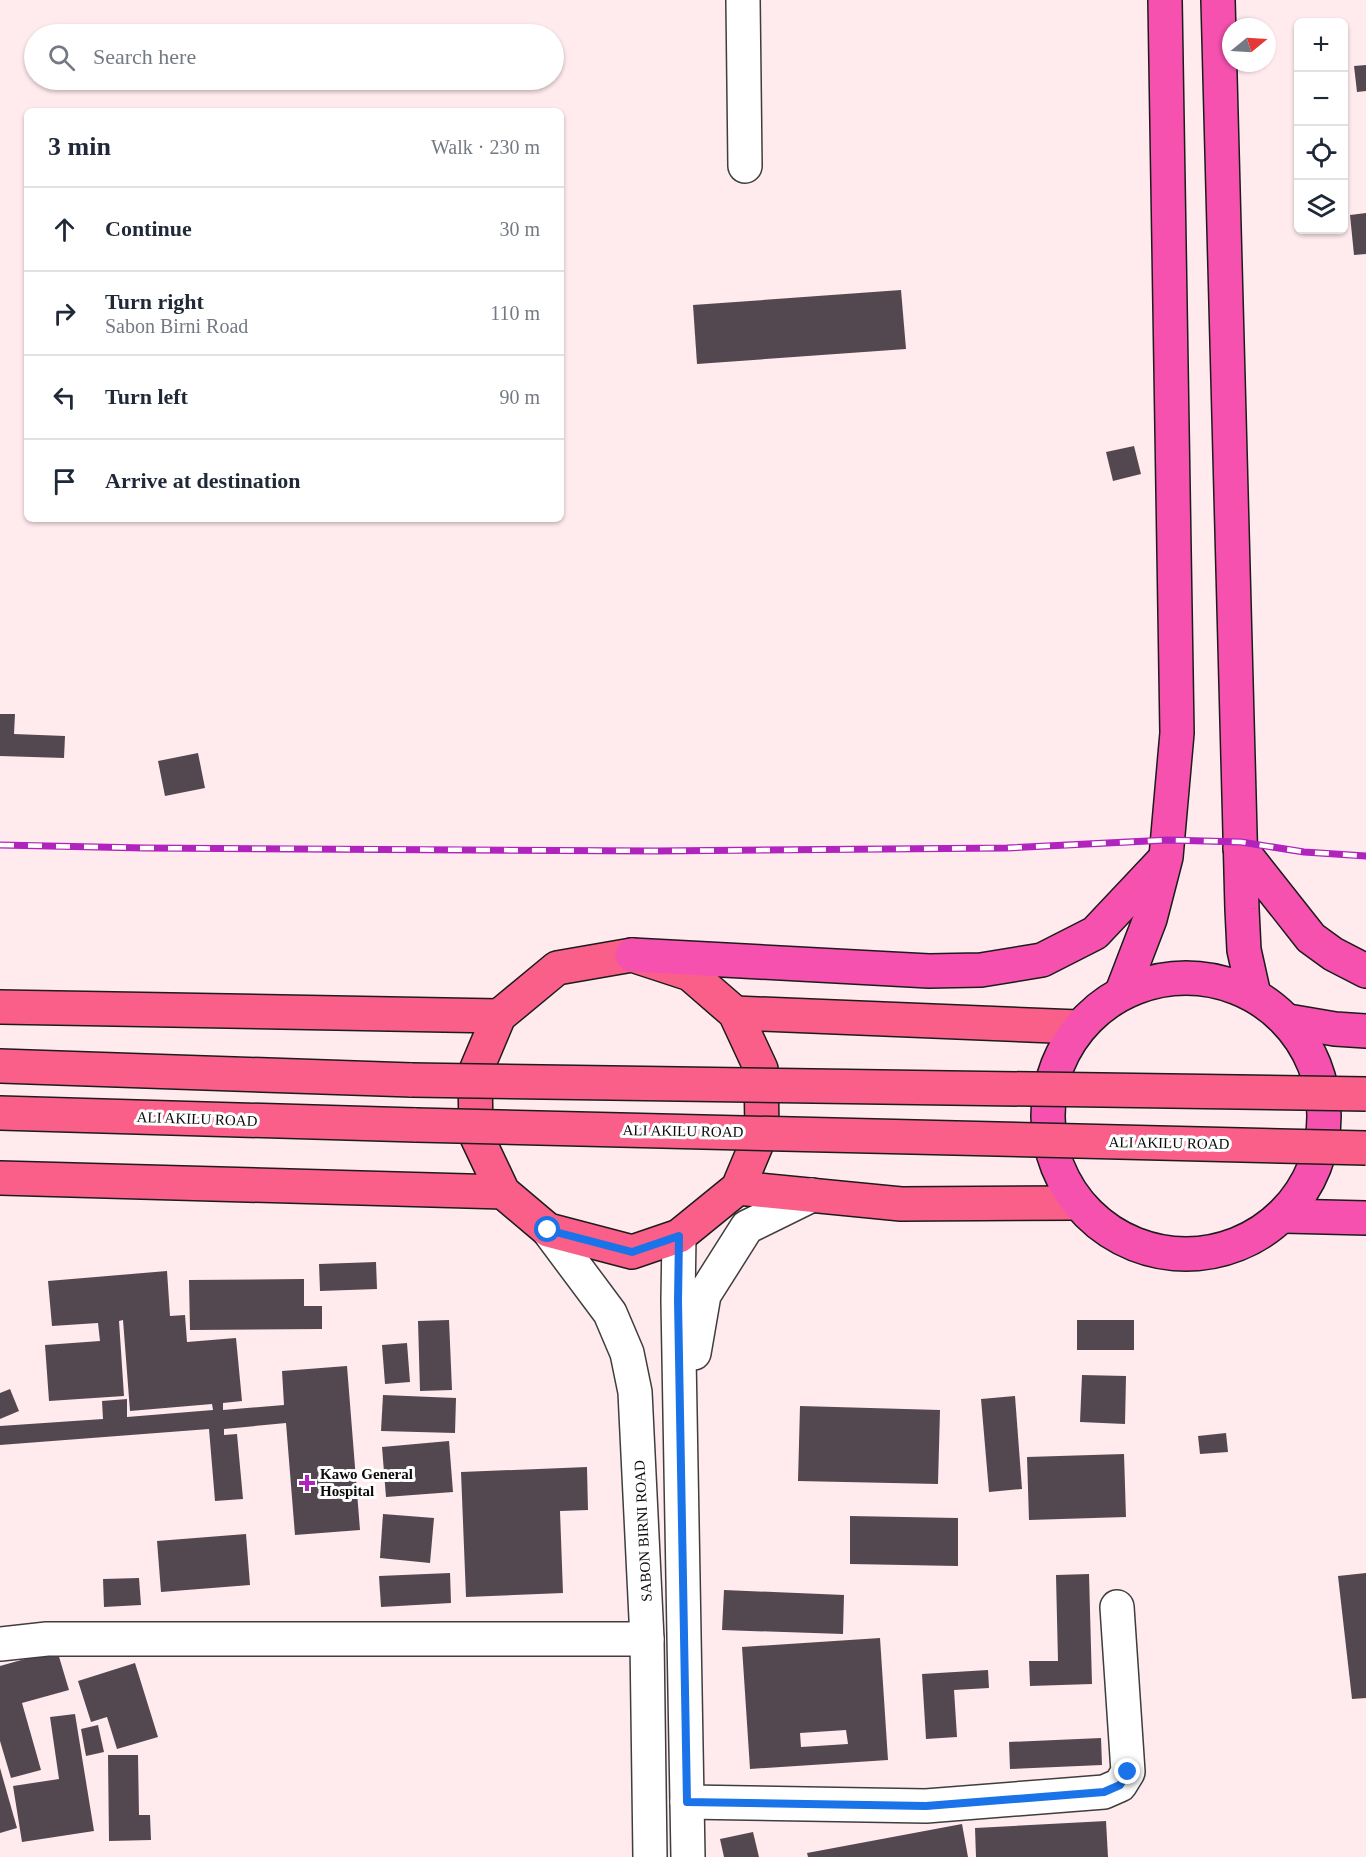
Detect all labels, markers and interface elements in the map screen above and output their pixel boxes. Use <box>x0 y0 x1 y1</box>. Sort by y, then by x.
north arrow <box>1222 18 1276 72</box>
map controls <box>1294 18 1348 234</box>
button: + <box>1294 18 1348 72</box>
search box <box>24 24 564 90</box>
icon: search <box>45 41 78 74</box>
text: Search here <box>93 44 196 69</box>
button: − <box>1294 72 1348 126</box>
button: locate <box>1294 126 1348 180</box>
text: 3 min <box>48 132 111 161</box>
text: Walk · 230 m <box>431 136 540 158</box>
button: layers <box>1294 180 1348 234</box>
icon: ahead <box>48 213 81 246</box>
text: Continue <box>105 216 192 241</box>
text: 30 m <box>499 218 540 240</box>
text: Turn right <box>105 289 204 314</box>
icon: right <box>48 297 81 330</box>
text: 110 m <box>490 302 540 324</box>
text: Sabon Birni Road <box>105 315 248 337</box>
icon: left <box>48 381 81 414</box>
text: Turn left <box>105 384 188 409</box>
text: 90 m <box>499 386 540 408</box>
icon: arrive <box>48 465 81 498</box>
text: Arrive at destination <box>105 468 301 493</box>
street label: ALI AKILU ROAD <box>136 1109 258 1129</box>
street label: ALI AKILU ROAD <box>622 1122 744 1140</box>
street label: ALI AKILU ROAD <box>1108 1134 1230 1152</box>
route start <box>534 1216 560 1242</box>
street label: SABON BIRNI ROAD <box>631 1460 655 1602</box>
place label: Kawo General Hospital <box>320 1466 413 1499</box>
marker: Kawo General Hospital <box>298 1474 316 1492</box>
route end <box>1114 1758 1140 1784</box>

